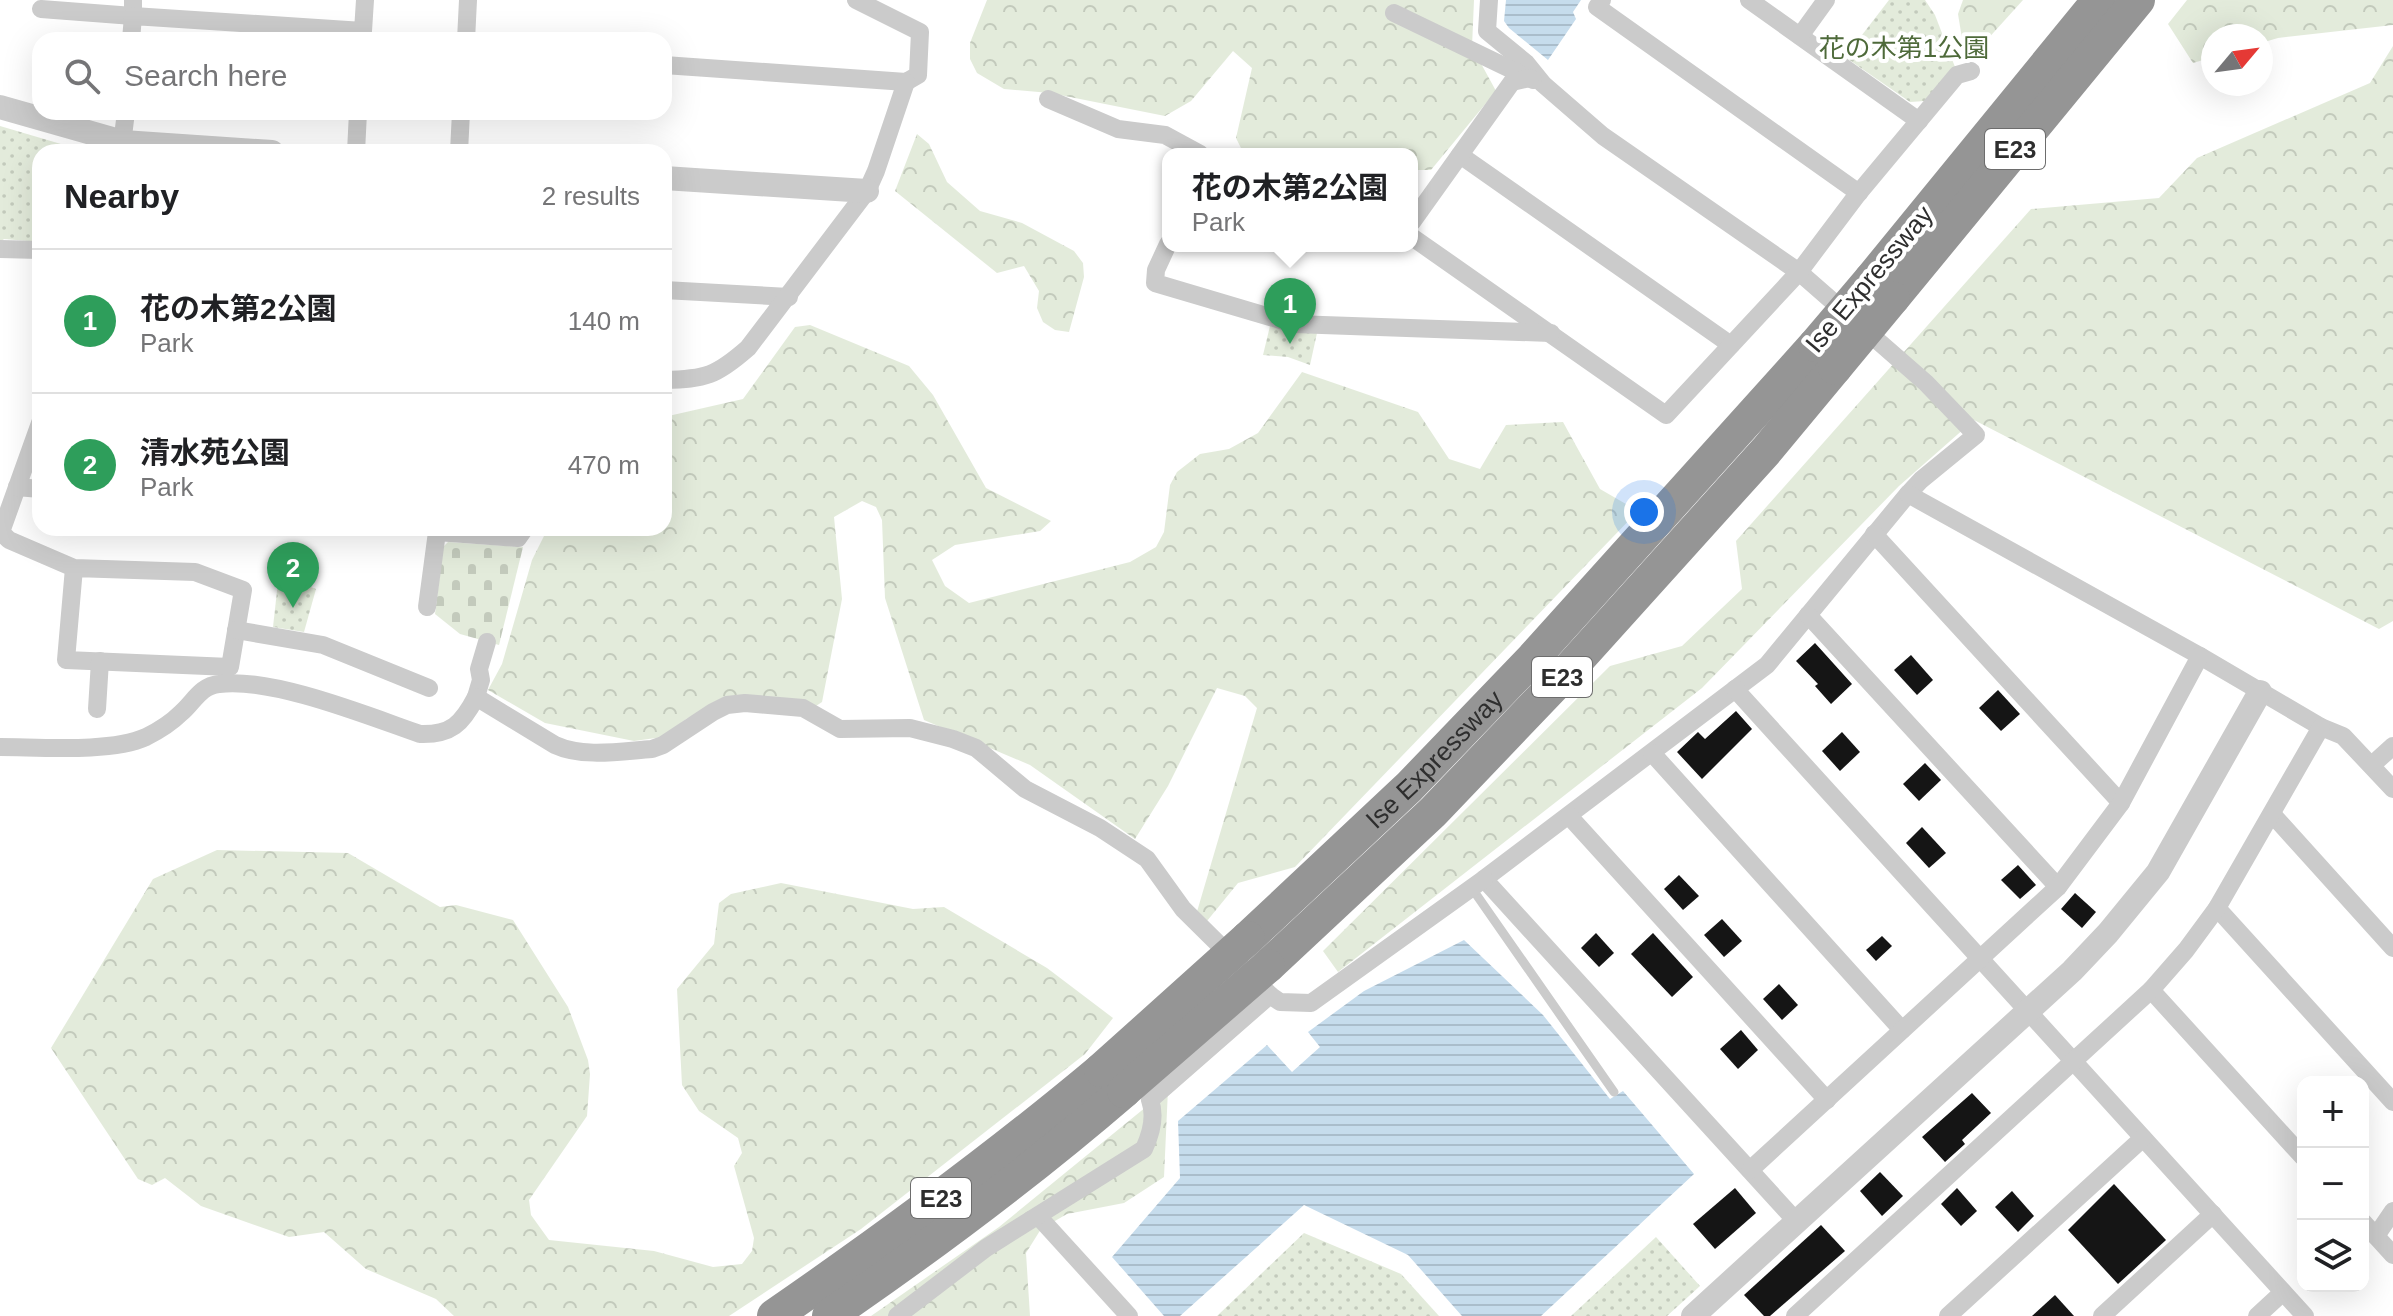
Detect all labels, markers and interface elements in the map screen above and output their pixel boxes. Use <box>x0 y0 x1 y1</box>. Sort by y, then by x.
north arrow <box>2201 24 2273 96</box>
search box <box>32 32 672 120</box>
park label: 花の木第1公園 <box>1819 33 1989 63</box>
icon: search <box>60 54 104 98</box>
text: Search here <box>124 59 287 92</box>
road number: E23 <box>1985 129 2045 169</box>
popup <box>1162 148 1418 252</box>
text: 花の木第2公園 <box>1192 171 1388 204</box>
text: Nearby <box>64 177 179 215</box>
text: 2 results <box>542 181 640 211</box>
street label: Ise Expressway <box>1799 200 1939 358</box>
text: Park <box>1192 207 1245 237</box>
pin: 1 <box>1264 278 1316 344</box>
text: 花の木第2公園 <box>140 292 337 325</box>
text: 1 <box>83 306 97 336</box>
text: 140 m <box>568 306 640 336</box>
text: Park <box>140 328 193 358</box>
text: 清水苑公園 <box>140 436 290 469</box>
text: 2 <box>83 450 97 480</box>
text: 470 m <box>568 450 640 480</box>
text: Park <box>140 472 193 502</box>
your location <box>1624 492 1664 532</box>
pin: 2 <box>267 542 319 608</box>
road number: E23 <box>1532 657 1592 697</box>
street label: Ise Expressway <box>1359 684 1509 835</box>
map controls <box>2297 1076 2369 1292</box>
button: + <box>2297 1076 2369 1148</box>
button: − <box>2297 1148 2369 1220</box>
road number: E23 <box>911 1178 971 1218</box>
button: layers <box>2297 1220 2369 1292</box>

